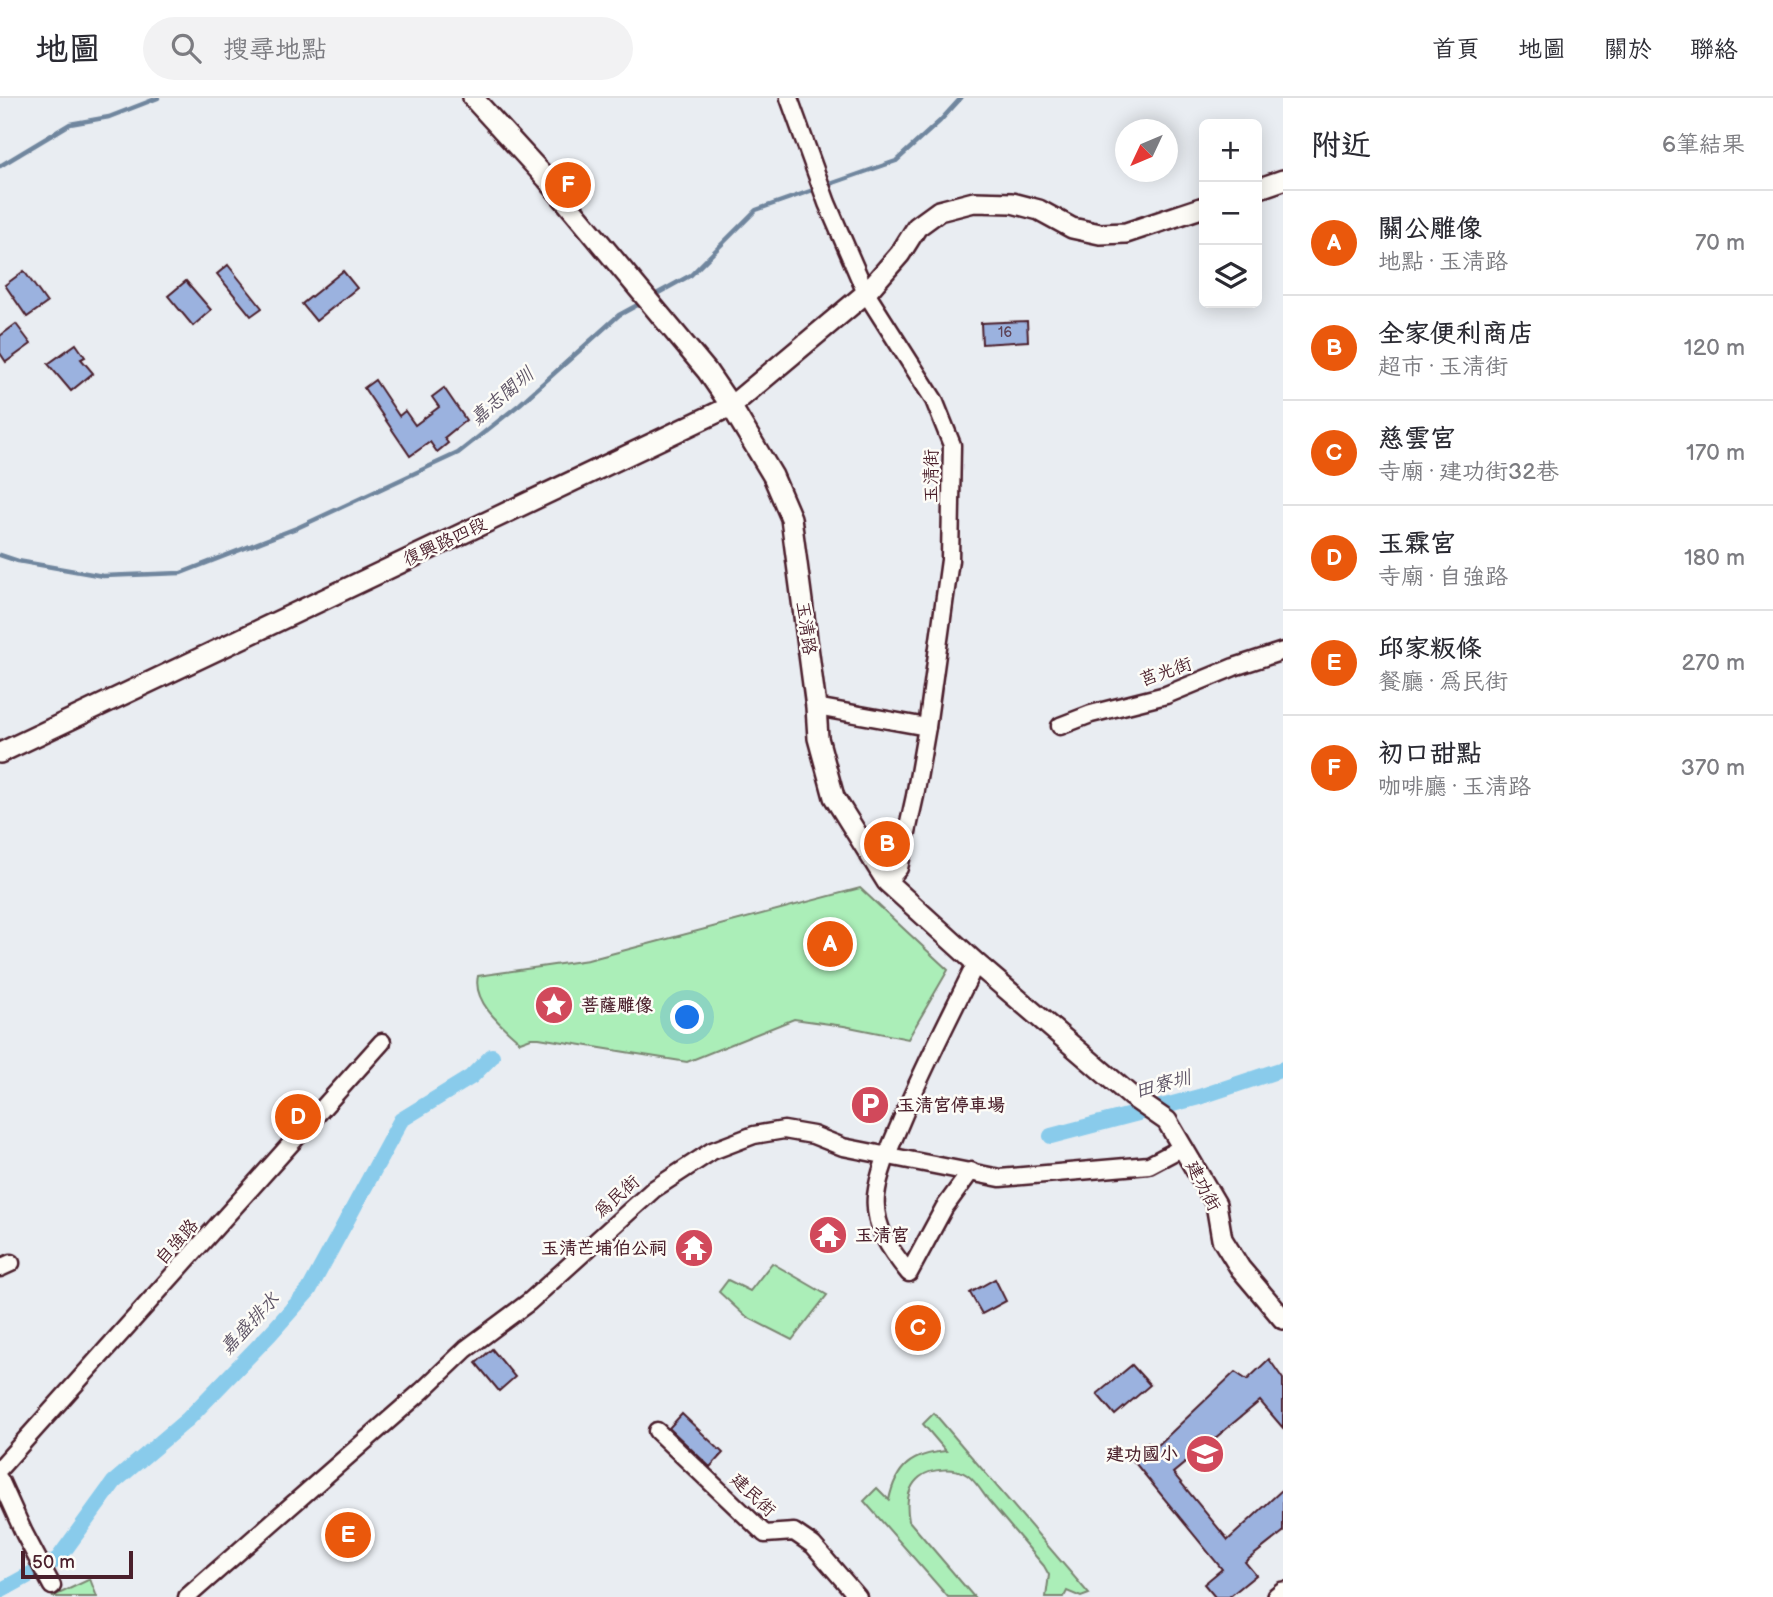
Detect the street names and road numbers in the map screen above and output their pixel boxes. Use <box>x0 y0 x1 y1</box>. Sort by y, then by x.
street label: 玉清街 <box>921 449 942 503</box>
street label: 復興路四段 <box>400 513 490 571</box>
street label: 玉清路 <box>792 600 820 656</box>
street label: 莒光街 <box>1137 653 1195 691</box>
street label: 建功街 <box>1181 1157 1225 1215</box>
street label: 為民街 <box>590 1171 644 1223</box>
street label: 自強路 <box>151 1215 203 1269</box>
street label: 建民街 <box>726 1469 780 1521</box>

